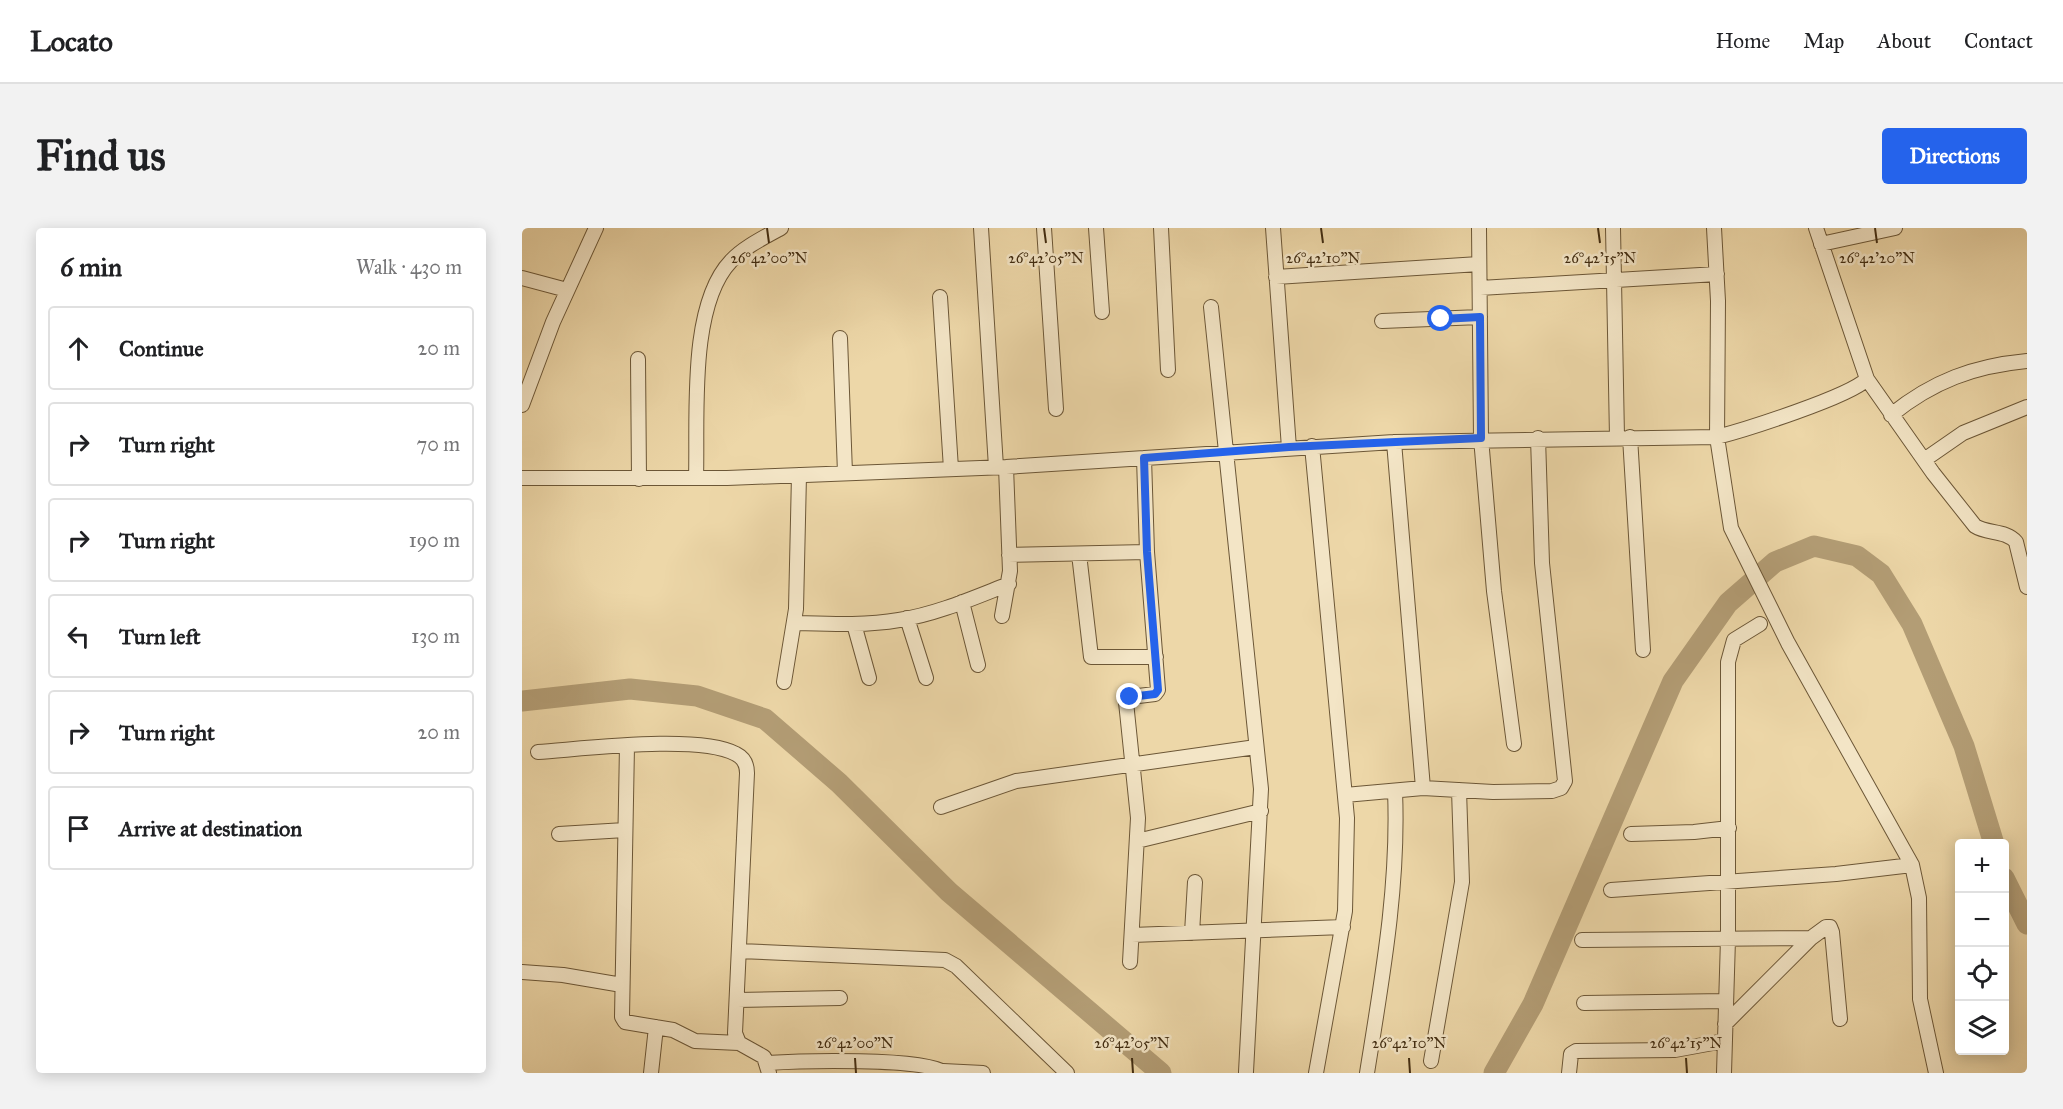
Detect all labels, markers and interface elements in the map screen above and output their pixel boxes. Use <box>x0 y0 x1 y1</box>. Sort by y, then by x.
text: Locato <box>30 24 113 59</box>
text: Home <box>1715 28 1770 54</box>
text: Map <box>1803 28 1844 54</box>
text: About <box>1877 28 1931 54</box>
text: Contact <box>1964 28 2033 54</box>
button: Directions <box>1882 128 2027 184</box>
text: Find us <box>36 130 166 182</box>
text: 26°42'00"N <box>730 249 808 267</box>
text: 26°42'05"N <box>1008 249 1084 267</box>
text: 26°42'10"N <box>1286 249 1360 267</box>
text: 26°42'15"N <box>1564 249 1637 267</box>
text: 26°42'20"N <box>1839 249 1915 267</box>
text: 6 min <box>60 251 122 283</box>
text: Walk · 430 m <box>356 255 462 279</box>
route start <box>1427 305 1453 331</box>
icon: ahead <box>62 332 95 365</box>
text: Continue <box>119 335 204 362</box>
text: 20 m <box>417 336 460 360</box>
icon: right <box>62 428 95 461</box>
text: Turn right <box>119 431 215 458</box>
text: 70 m <box>417 432 460 456</box>
icon: right <box>62 524 95 557</box>
text: Turn right <box>119 527 215 554</box>
text: 190 m <box>409 528 460 552</box>
icon: left <box>62 620 95 653</box>
text: Turn left <box>119 623 201 650</box>
text: 130 m <box>411 624 460 648</box>
route end <box>1116 683 1142 709</box>
icon: right <box>62 716 95 749</box>
text: Turn right <box>119 719 215 746</box>
text: 20 m <box>417 720 460 744</box>
icon: arrive <box>62 812 95 845</box>
text: Arrive at destination <box>119 815 302 842</box>
map controls <box>1955 839 2009 1055</box>
button: + <box>1955 839 2009 893</box>
button: − <box>1955 893 2009 947</box>
button: locate <box>1955 947 2009 1001</box>
button: layers <box>1955 1001 2009 1055</box>
text: 26°42'00"N <box>816 1034 894 1052</box>
text: 26°42'05"N <box>1094 1034 1170 1052</box>
text: 26°42'10"N <box>1372 1034 1446 1052</box>
text: 26°42'15"N <box>1650 1034 1723 1052</box>

